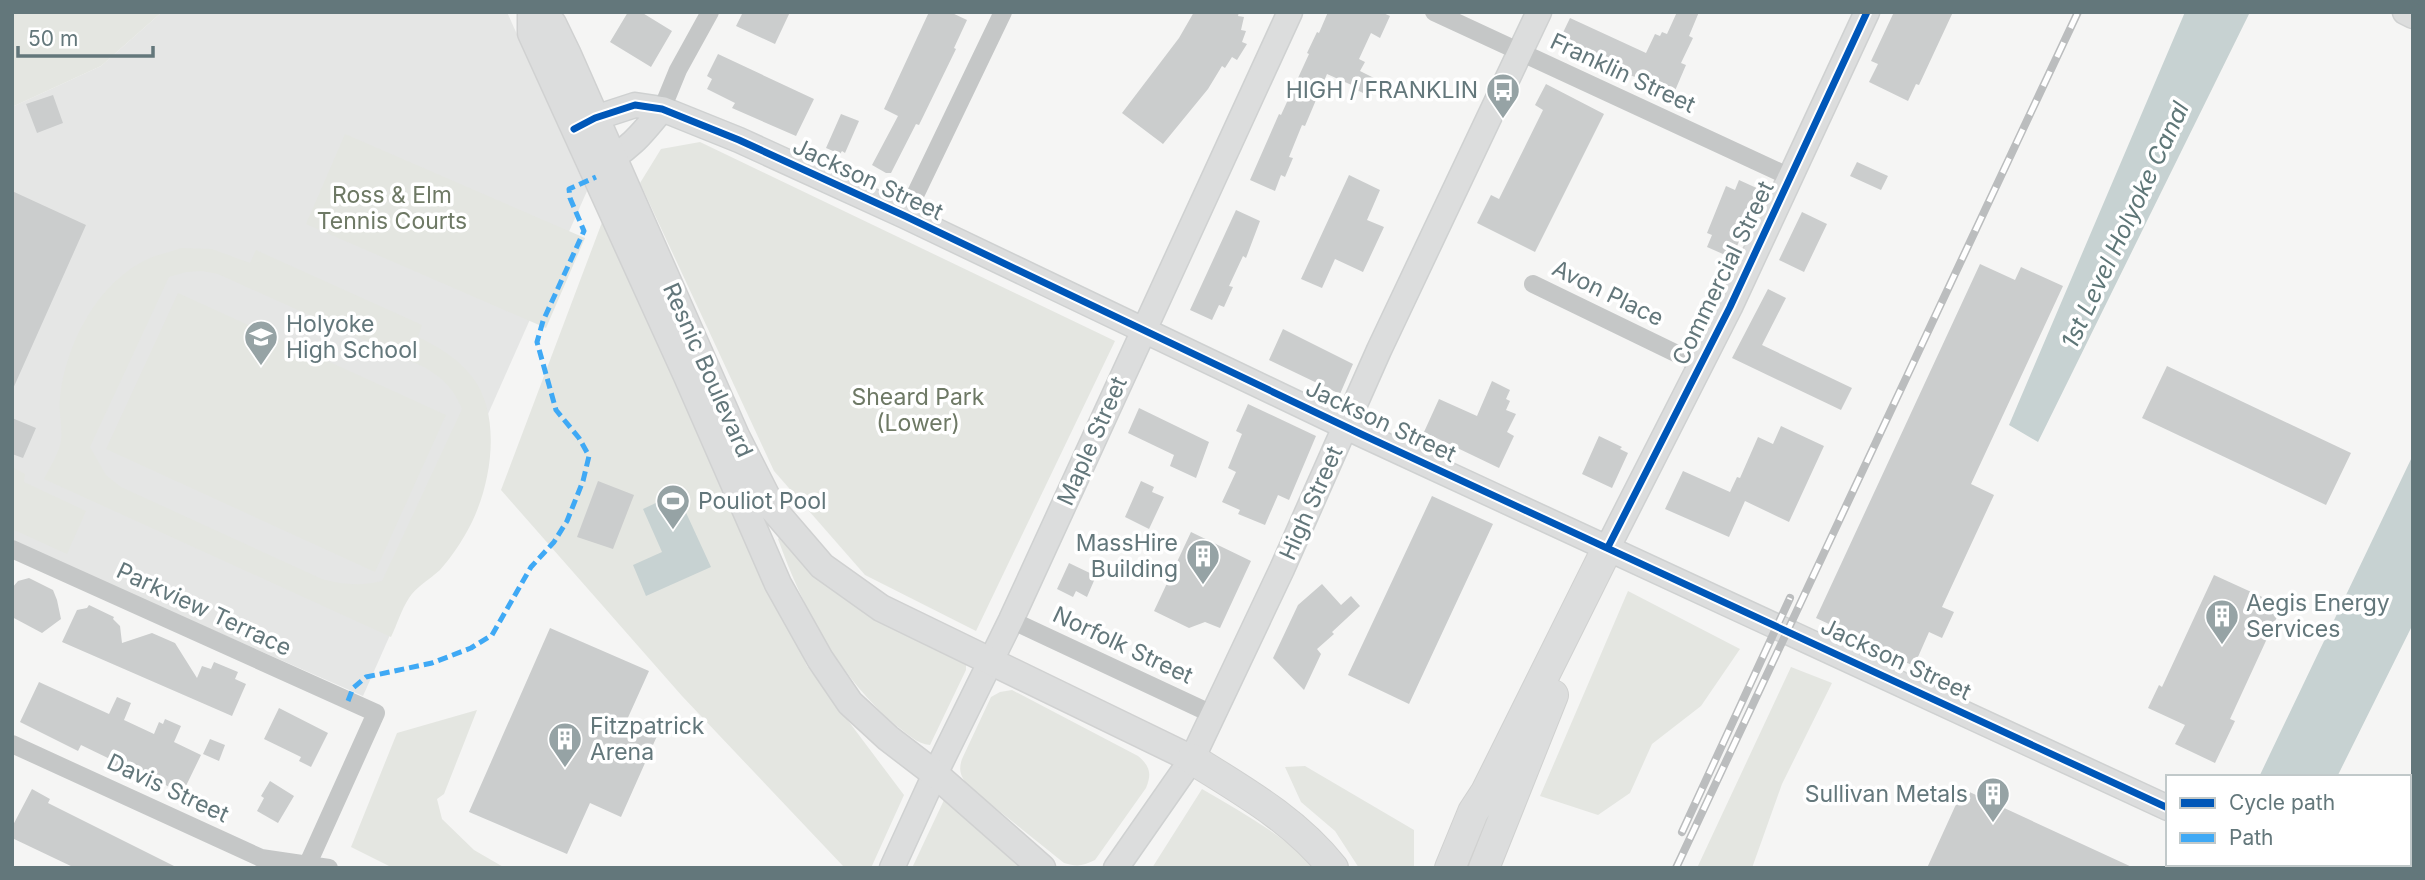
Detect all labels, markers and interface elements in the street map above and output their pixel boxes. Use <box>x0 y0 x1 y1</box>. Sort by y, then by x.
scale bar <box>18 14 152 58</box>
text: 50 m <box>28 26 78 51</box>
street label: Franklin Street <box>1546 27 1700 119</box>
bus stop icon: HIGH / FRANKLIN <box>1484 71 1522 120</box>
place label: HIGH / FRANKLIN <box>1286 76 1478 104</box>
water label: 1st Level Holyoke Canal <box>2055 97 2195 353</box>
street label: Jackson Street <box>788 132 948 226</box>
street label: Commercial Street <box>1666 176 1780 370</box>
park label: Ross & Elm Tennis Courts <box>317 181 467 235</box>
street label: Avon Place <box>1548 254 1668 332</box>
street label: Resnic Boulevard <box>657 279 759 461</box>
place label: Holyoke High School <box>286 310 418 364</box>
school or university icon: Holyoke High School <box>242 318 280 367</box>
street label: Maple Street <box>1051 372 1133 510</box>
street label: Jackson Street <box>1301 374 1461 468</box>
park label: Sheard Park (Lower) <box>852 383 985 437</box>
street label: High Street <box>1273 441 1349 564</box>
sports icon: Pouliot Pool <box>654 482 692 531</box>
place label: Pouliot Pool <box>698 487 827 515</box>
place label: MassHire Building <box>1076 529 1178 583</box>
building icon: MassHire Building <box>1184 537 1222 586</box>
street label: Parkview Terrace <box>112 556 296 662</box>
place label: Aegis Energy Services <box>2246 589 2390 643</box>
building icon: Aegis Energy Services <box>2203 597 2241 646</box>
street label: Norfolk Street <box>1049 600 1198 690</box>
street label: Jackson Street <box>1816 612 1976 706</box>
place label: Fitzpatrick Arena <box>590 712 705 766</box>
building icon: Fitzpatrick Arena <box>546 720 584 769</box>
street label: Davis Street <box>103 748 234 829</box>
building icon: Sullivan Metals <box>1974 775 2012 824</box>
legend <box>2166 775 2411 866</box>
place label: Sullivan Metals <box>1805 780 1968 808</box>
text: Cycle path <box>2229 790 2335 815</box>
text: Path <box>2229 825 2274 850</box>

